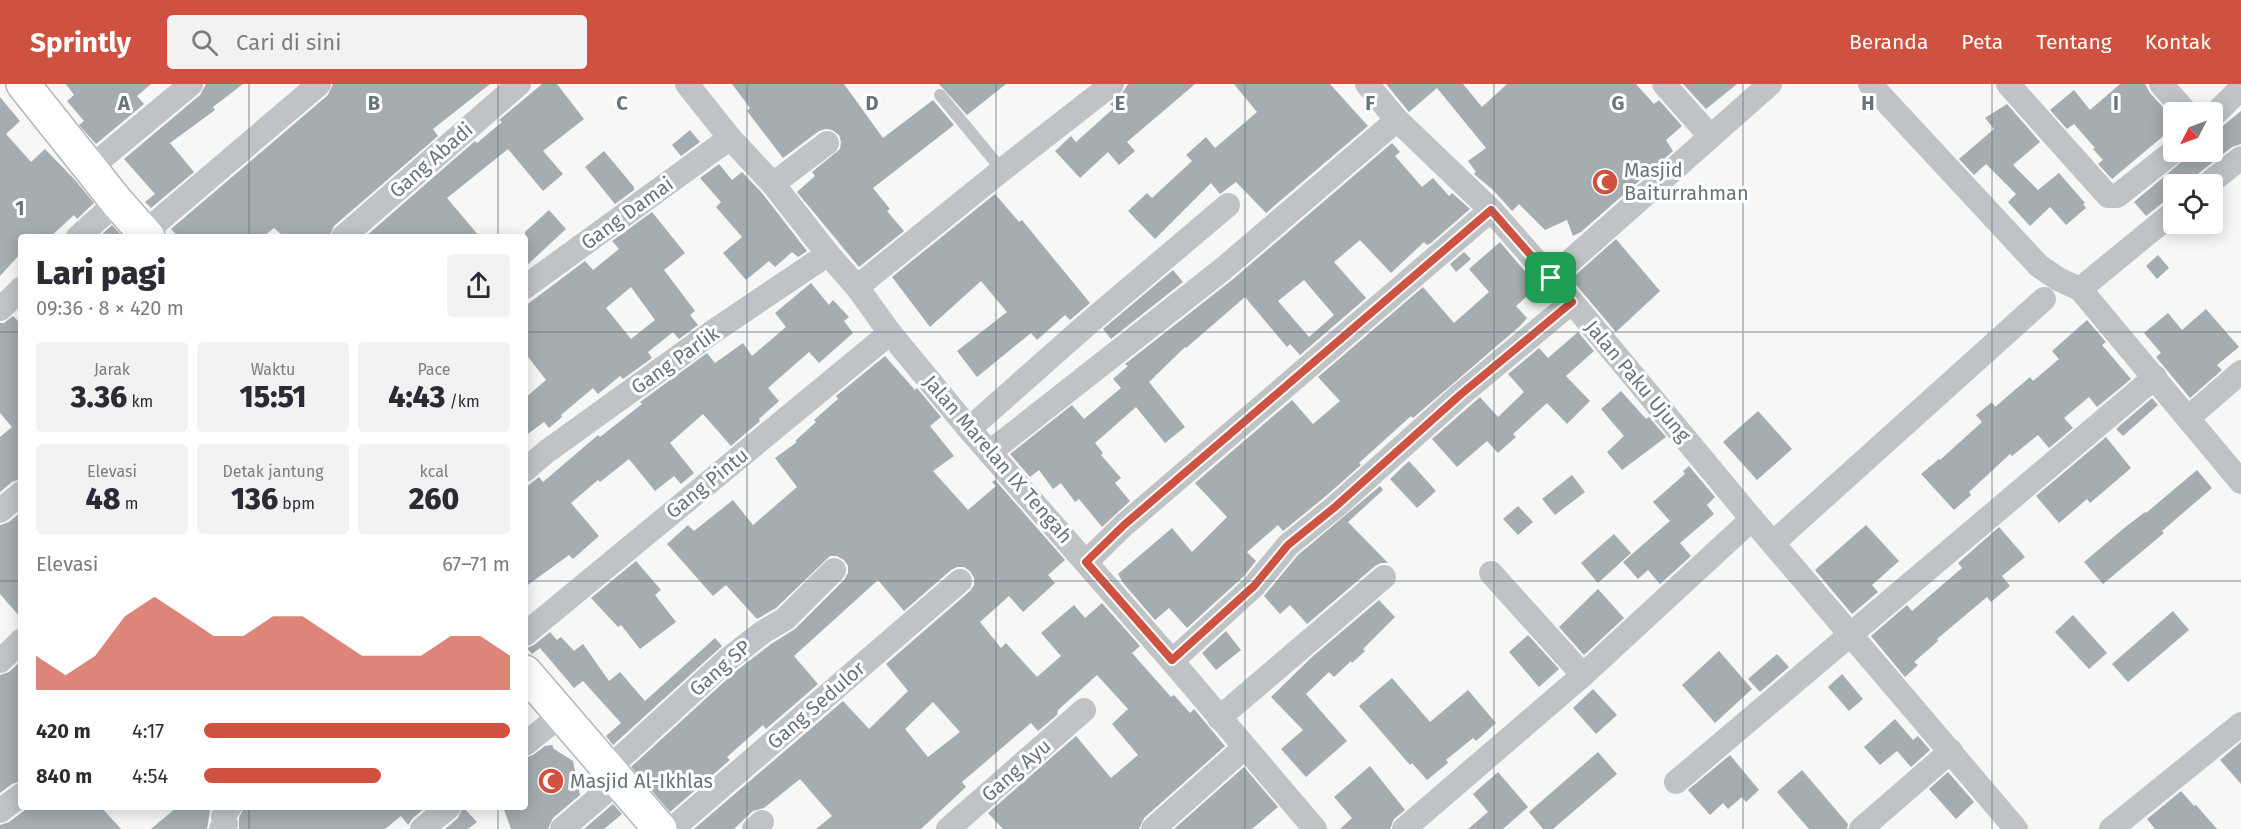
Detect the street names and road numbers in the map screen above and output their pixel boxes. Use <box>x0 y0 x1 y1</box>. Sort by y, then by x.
street label: Gang Abadi <box>384 117 478 203</box>
street label: Gang Damai <box>576 172 678 254</box>
street label: Jalan Paku Ujung <box>1580 315 1696 447</box>
street label: Gang Parlik <box>626 321 724 399</box>
street label: Jalan Marelan IX Tengah <box>918 370 1078 548</box>
street label: Gang Pintu <box>661 443 753 523</box>
street label: Gang SP <box>684 635 756 701</box>
street label: Gang Sedulor <box>762 656 870 754</box>
street label: Gang Ayu <box>976 733 1056 807</box>

